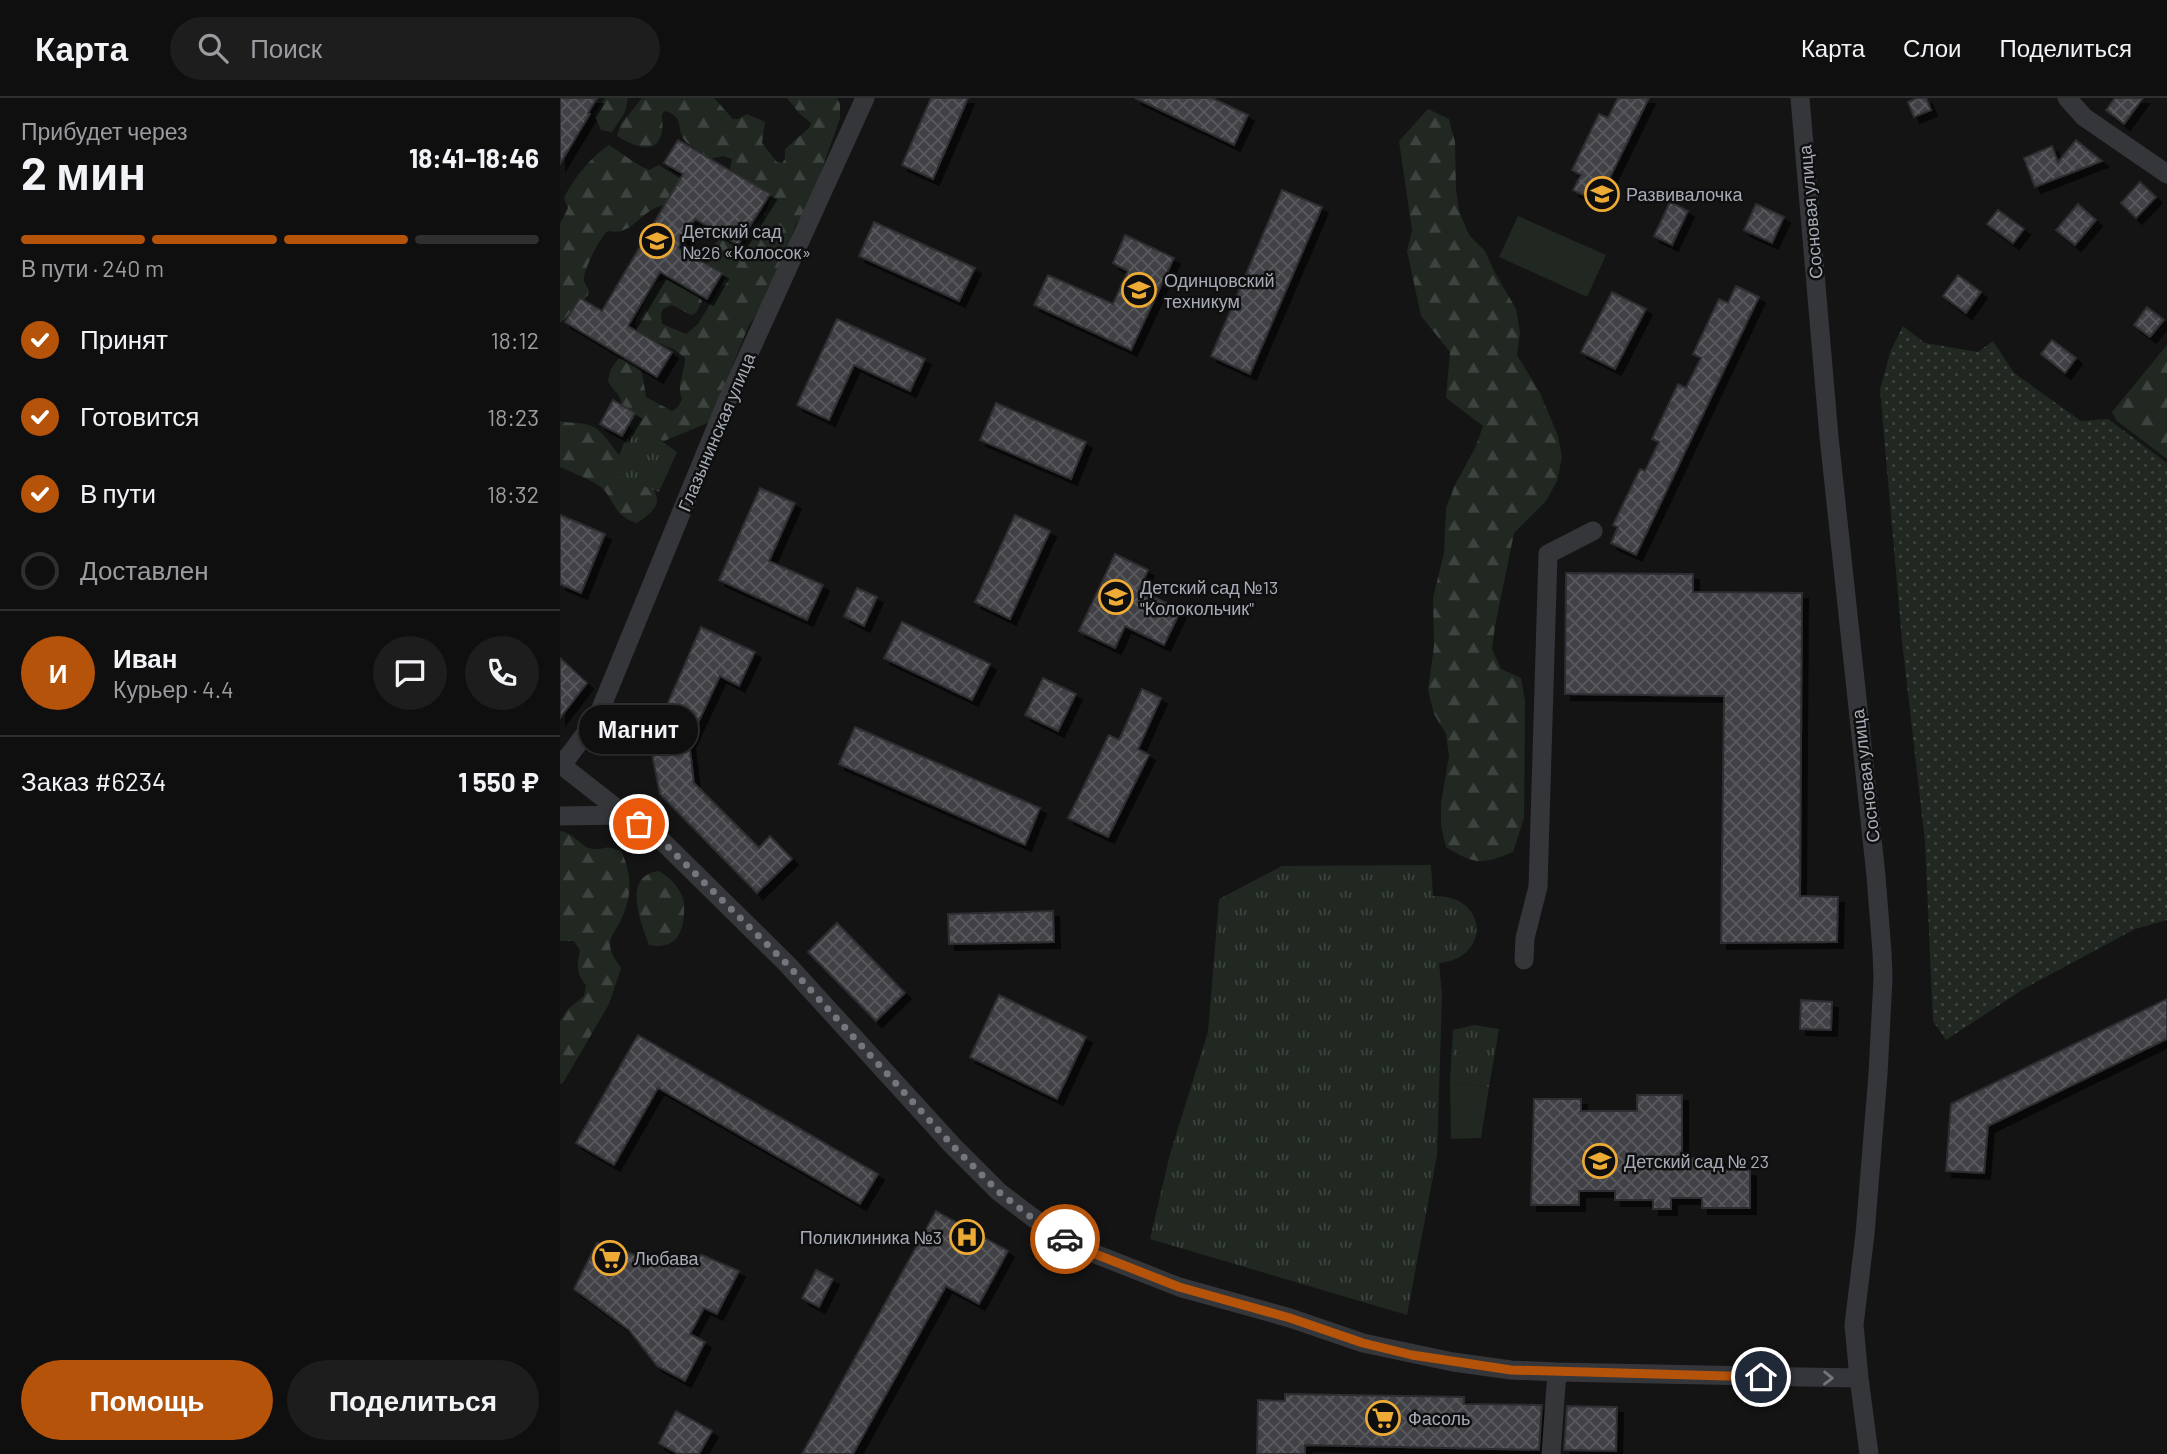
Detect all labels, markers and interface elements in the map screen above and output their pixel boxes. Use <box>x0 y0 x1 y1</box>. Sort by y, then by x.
search box <box>170 17 660 80</box>
text: Карта <box>35 28 128 68</box>
icon: search <box>194 29 232 67</box>
text: Поиск <box>250 32 322 63</box>
text: Карта <box>1801 33 1865 62</box>
text: Слои <box>1903 33 1961 62</box>
text: Поделиться <box>1999 33 2132 62</box>
text: Прибудет через <box>21 117 188 145</box>
text: 18:41–18:46 <box>409 142 539 173</box>
street label: Сосновая улица <box>1793 143 1827 280</box>
text: 2 мин <box>21 144 146 199</box>
school or university icon: Развивалочка <box>1583 175 1621 213</box>
place label: Развивалочка <box>1626 183 1743 205</box>
place label: Детский сад №26 «Колосок» <box>682 220 811 263</box>
school or university icon: Детский сад №26 «Колосок» <box>638 222 676 260</box>
text: В пути · 240 m <box>21 254 164 282</box>
place label: Одинцовский техникум <box>1164 269 1275 312</box>
school or university icon: Одинцовский техникум <box>1120 271 1158 309</box>
icon: check <box>21 321 59 359</box>
text: Принят <box>80 323 168 354</box>
text: 18:12 <box>491 326 539 354</box>
street label: Глазынинская улица <box>673 348 760 515</box>
icon: check <box>21 398 59 436</box>
text: Готовится <box>80 400 199 431</box>
text: 18:23 <box>487 403 539 431</box>
icon: check <box>21 475 59 513</box>
text: В пути <box>80 477 156 508</box>
text: 18:32 <box>487 480 539 508</box>
text: Доставлен <box>80 554 209 585</box>
place label: Детский сад №13 "Колокольчик" <box>1140 576 1278 619</box>
school or university icon: Детский сад №13 "Колокольчик" <box>1097 578 1135 616</box>
button: chat <box>373 636 447 710</box>
button: phone <box>465 636 539 710</box>
text: Иван <box>113 642 178 673</box>
text: И <box>49 657 67 688</box>
text: Курьер · 4.4 <box>113 675 234 703</box>
callout: Магнит <box>580 705 698 754</box>
street label: Сосновая улица <box>1846 707 1884 844</box>
text: Магнит <box>598 715 679 743</box>
text: Заказ #6234 <box>21 765 166 796</box>
text: 1 550 ₽ <box>458 766 539 797</box>
pin <box>609 794 669 854</box>
icon: bag <box>620 805 658 843</box>
school or university icon: Детский сад № 23 <box>1581 1142 1619 1180</box>
place label: Детский сад № 23 <box>1624 1150 1769 1172</box>
courier <box>1030 1204 1100 1274</box>
hospital icon: Поликлиника №3 <box>948 1218 986 1256</box>
icon: car <box>1046 1220 1084 1258</box>
place label: Поликлиника №3 <box>800 1226 942 1248</box>
supermarket icon: Любава <box>591 1239 629 1277</box>
place label: Любава <box>634 1247 700 1269</box>
pin <box>1731 1347 1791 1407</box>
icon: home <box>1742 1358 1780 1396</box>
button: Помощь <box>21 1360 273 1440</box>
button: Поделиться <box>287 1360 539 1440</box>
one-way arrow <box>1823 1370 1833 1386</box>
supermarket icon: Фасоль <box>1364 1399 1402 1437</box>
place label: Фасоль <box>1408 1407 1470 1429</box>

